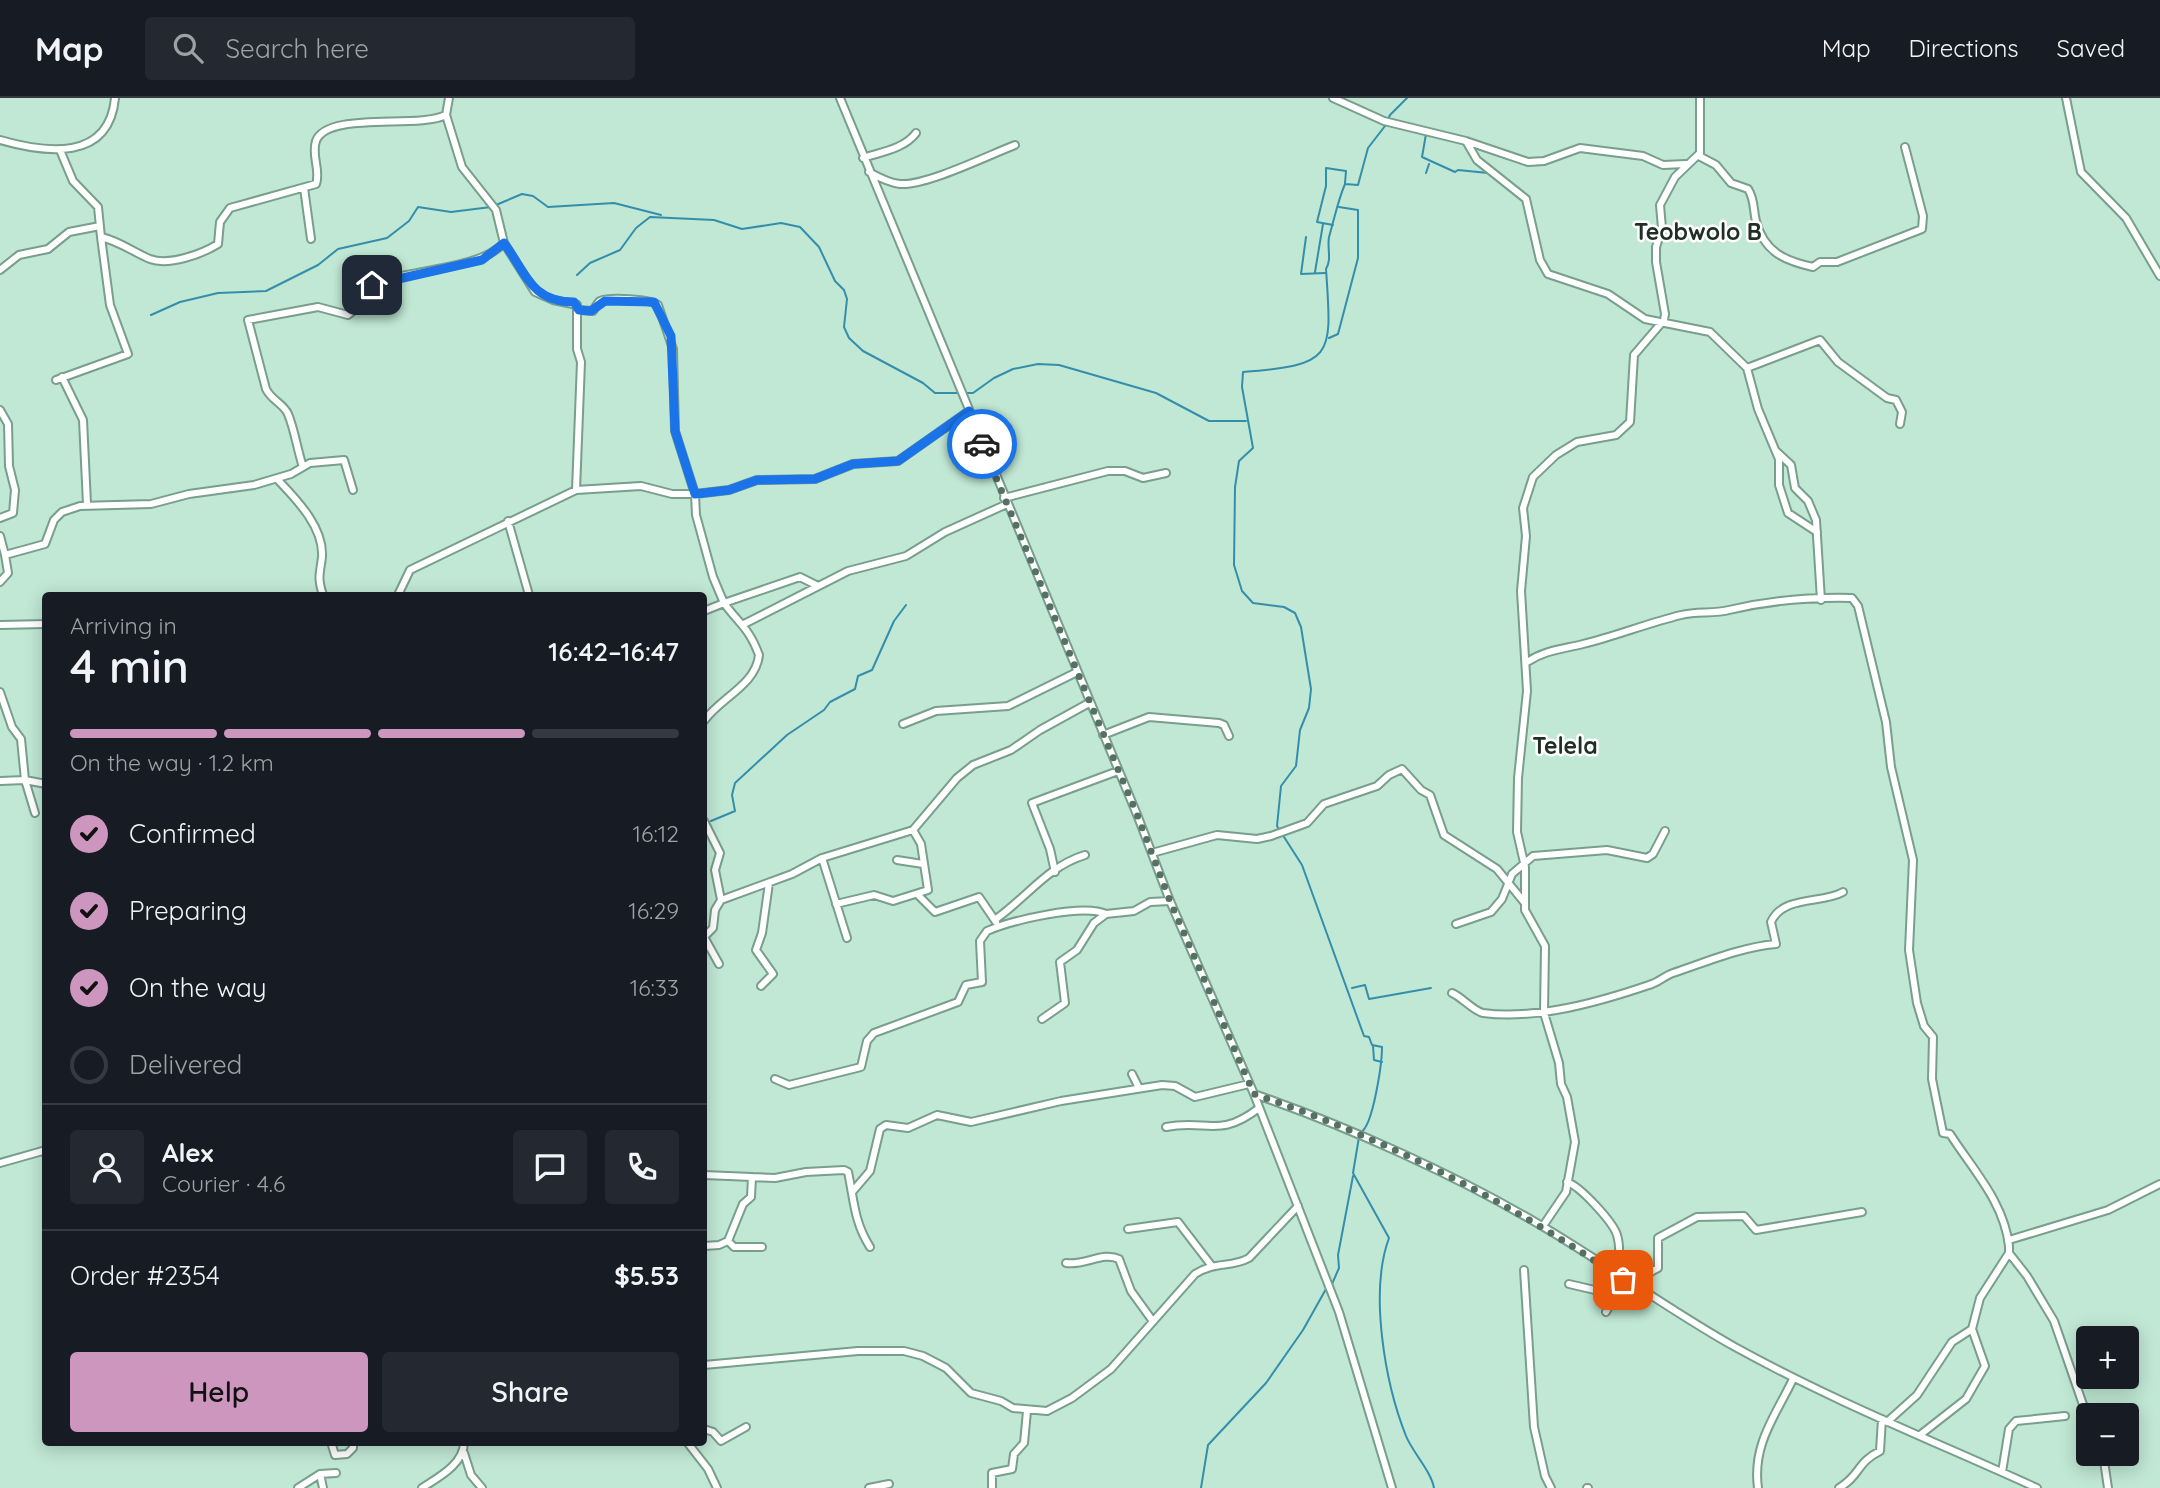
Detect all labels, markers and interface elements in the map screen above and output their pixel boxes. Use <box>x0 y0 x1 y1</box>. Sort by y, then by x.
search box <box>145 17 635 80</box>
text: Map <box>35 28 103 69</box>
icon: search <box>169 29 207 67</box>
text: Search here <box>225 32 369 65</box>
text: Map <box>1822 33 1871 63</box>
text: Directions <box>1909 33 2019 63</box>
text: Saved <box>2057 33 2125 63</box>
district label: Teobwolo B <box>1634 217 1762 246</box>
pin <box>342 255 402 315</box>
icon: home <box>353 266 391 304</box>
courier <box>947 409 1017 479</box>
icon: car <box>963 425 1001 463</box>
text: Arriving in <box>70 611 177 640</box>
text: 16:42–16:47 <box>548 635 679 668</box>
text: 4 min <box>70 637 189 695</box>
district label: Telela <box>1532 731 1598 760</box>
text: On the way · 1.2 km <box>70 748 274 777</box>
icon: check <box>70 815 108 853</box>
text: Confirmed <box>129 817 256 850</box>
text: 16:12 <box>633 819 679 848</box>
icon: check <box>70 892 108 930</box>
text: Preparing <box>129 894 247 927</box>
text: 16:29 <box>628 896 679 925</box>
icon: check <box>70 969 108 1007</box>
text: On the way <box>129 971 267 1004</box>
text: 16:33 <box>630 973 679 1002</box>
text: Delivered <box>129 1048 242 1081</box>
button: person <box>70 1130 144 1204</box>
button: chat <box>513 1130 587 1204</box>
button: phone <box>605 1130 679 1204</box>
text: Alex <box>162 1136 213 1169</box>
text: Courier · 4.6 <box>162 1169 285 1198</box>
pin <box>1593 1250 1653 1310</box>
text: Order #2354 <box>70 1259 220 1292</box>
text: $5.53 <box>614 1259 679 1292</box>
icon: bag <box>1604 1261 1642 1299</box>
map controls <box>2076 1326 2139 1466</box>
button: + <box>2076 1326 2139 1389</box>
button: Help <box>70 1352 368 1432</box>
button: Share <box>382 1352 679 1432</box>
button: − <box>2076 1403 2139 1466</box>

